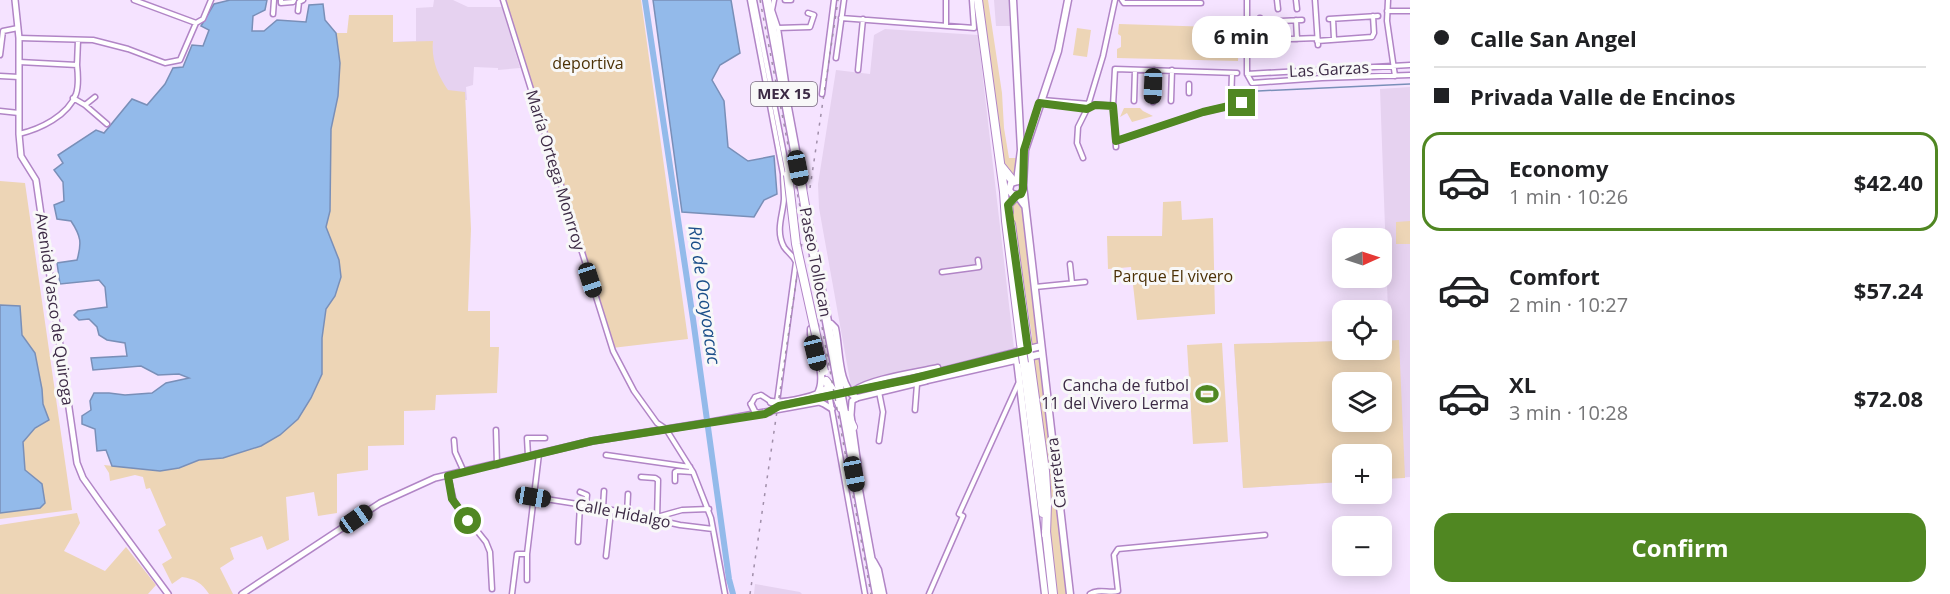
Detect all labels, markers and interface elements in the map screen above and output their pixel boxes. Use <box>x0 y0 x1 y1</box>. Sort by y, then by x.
callout: 6 min <box>1192 16 1292 58</box>
text: 6 min <box>1214 23 1269 50</box>
text: Calle San Angel <box>1470 23 1637 53</box>
park label: deportiva <box>552 52 624 74</box>
street label: Las Garzas <box>1288 56 1370 82</box>
car <box>1143 68 1163 104</box>
text: Privada Valle de Encinos <box>1470 81 1735 111</box>
road number: MEX 15 <box>751 82 817 106</box>
street label: María Ortega Monrroy <box>521 87 591 254</box>
route end <box>1228 89 1255 116</box>
car <box>786 149 810 187</box>
text: Economy <box>1509 153 1608 183</box>
icon: car <box>1437 155 1491 209</box>
text: $42.40 <box>1854 167 1923 197</box>
text: 1 min · 10:26 <box>1509 183 1628 210</box>
street label: Paseo Tollocan <box>795 205 837 319</box>
street label: Avenida Vasco de Quiroga <box>31 211 79 407</box>
water label: Rio de Ocoyoacac <box>683 224 727 367</box>
north arrow <box>1332 228 1392 288</box>
map controls <box>1332 228 1392 576</box>
car <box>576 260 604 300</box>
text: Comfort <box>1509 261 1600 291</box>
icon: car <box>1437 263 1491 317</box>
park label: Parque El vivero <box>1113 265 1233 287</box>
text: $57.24 <box>1854 275 1923 305</box>
text: 2 min · 10:27 <box>1509 291 1628 318</box>
button: locate <box>1332 300 1392 360</box>
car <box>802 333 828 373</box>
text: XL <box>1509 369 1536 399</box>
icon: car <box>1437 371 1491 425</box>
button: layers <box>1332 372 1392 432</box>
place label: Cancha de futbol 11 del Vivero Lerma <box>1041 374 1189 414</box>
sports icon: Cancha de futbol 11 del Vivero Lerma <box>1194 381 1220 407</box>
text: $72.08 <box>1854 383 1923 413</box>
text: 3 min · 10:28 <box>1509 399 1628 426</box>
street label: Carretera <box>1041 436 1071 510</box>
button: + <box>1332 444 1392 504</box>
car <box>842 455 866 493</box>
car <box>514 485 552 509</box>
street label: Calle Hidalgo <box>573 493 673 533</box>
car <box>336 501 376 537</box>
route start <box>454 507 481 534</box>
button: Confirm <box>1434 513 1926 582</box>
button: − <box>1332 516 1392 576</box>

